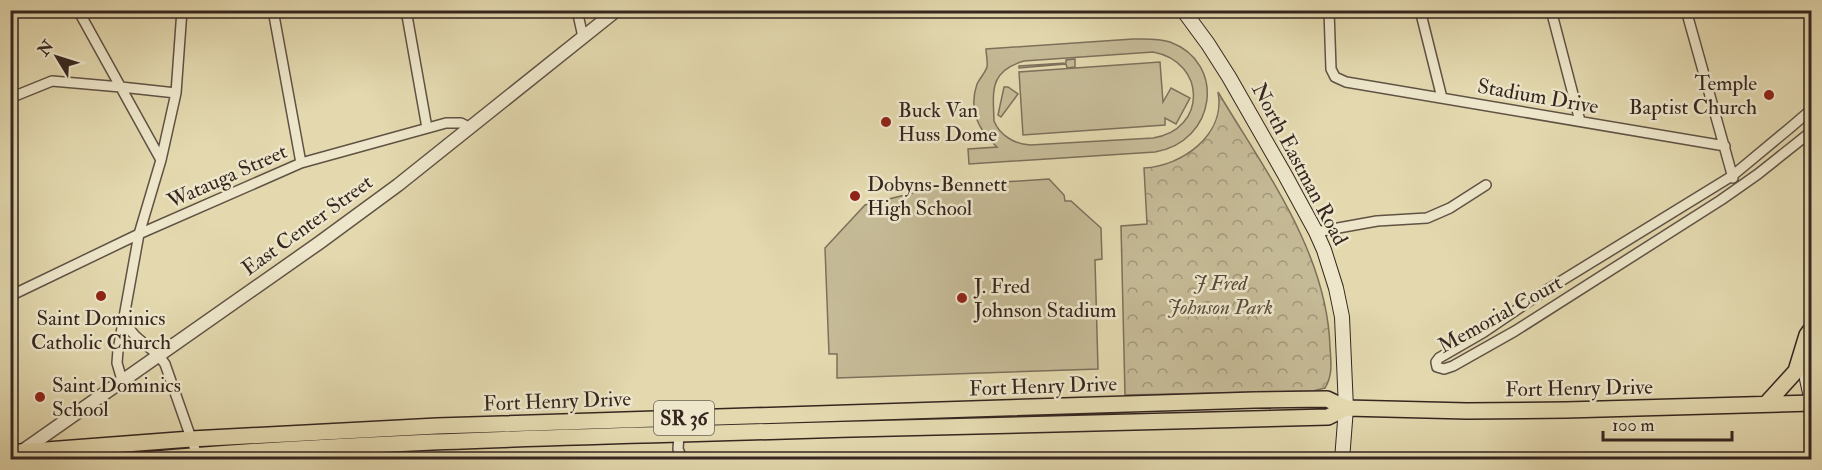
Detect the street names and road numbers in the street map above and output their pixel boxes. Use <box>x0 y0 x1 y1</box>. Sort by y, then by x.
street label: Stadium Drive <box>1475 73 1601 120</box>
street label: North Eastman Road <box>1245 78 1354 251</box>
street label: Watauga Street <box>162 138 292 215</box>
street label: East Center Street <box>236 169 378 282</box>
street label: Memorial Court <box>1433 269 1567 360</box>
street label: Fort Henry Drive <box>969 370 1118 403</box>
street label: Fort Henry Drive <box>1505 374 1653 403</box>
street label: Fort Henry Drive <box>483 385 632 418</box>
road number: SR 36 <box>654 401 714 435</box>

